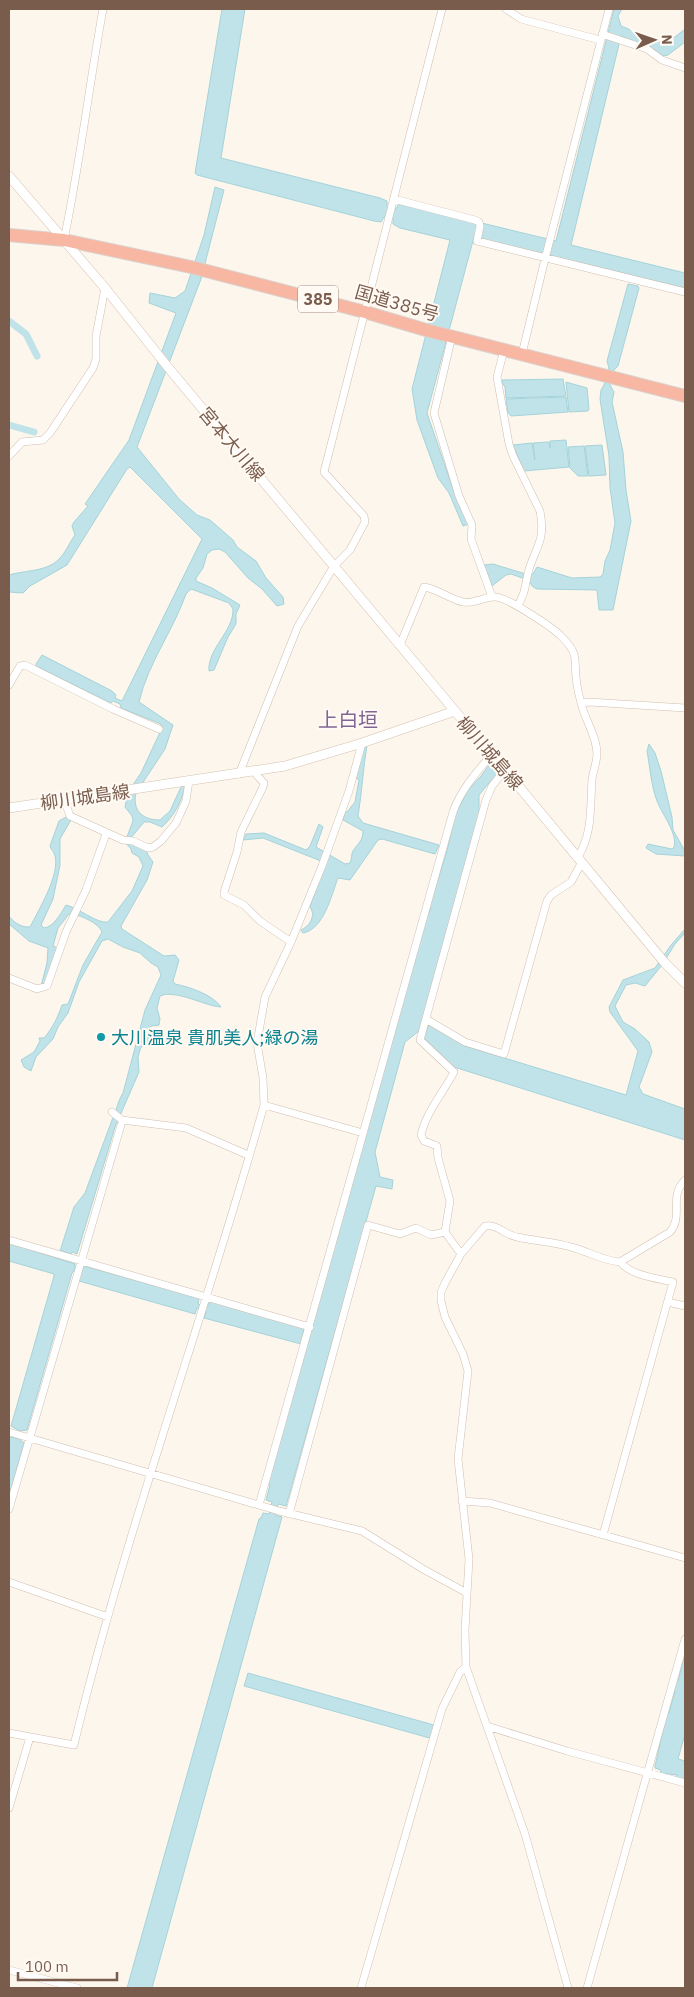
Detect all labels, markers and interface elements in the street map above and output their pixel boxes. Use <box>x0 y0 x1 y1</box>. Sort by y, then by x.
north arrow <box>629 15 679 65</box>
text: N <box>658 34 676 45</box>
street label: 国道385号 <box>352 280 442 326</box>
road number: 385 <box>298 286 338 312</box>
street label: 宮本大川線 <box>194 402 270 486</box>
district label: 上白垣 <box>318 706 378 733</box>
street label: 柳川城島線 <box>452 711 528 795</box>
street label: 柳川城島線 <box>39 779 131 815</box>
place label: 大川温泉 貴肌美人;緑の湯 <box>111 1026 319 1049</box>
marker: 大川温泉 貴肌美人;緑の湯 <box>95 1031 107 1043</box>
scale bar <box>18 1950 116 1982</box>
text: 100 m <box>25 1957 69 1976</box>

